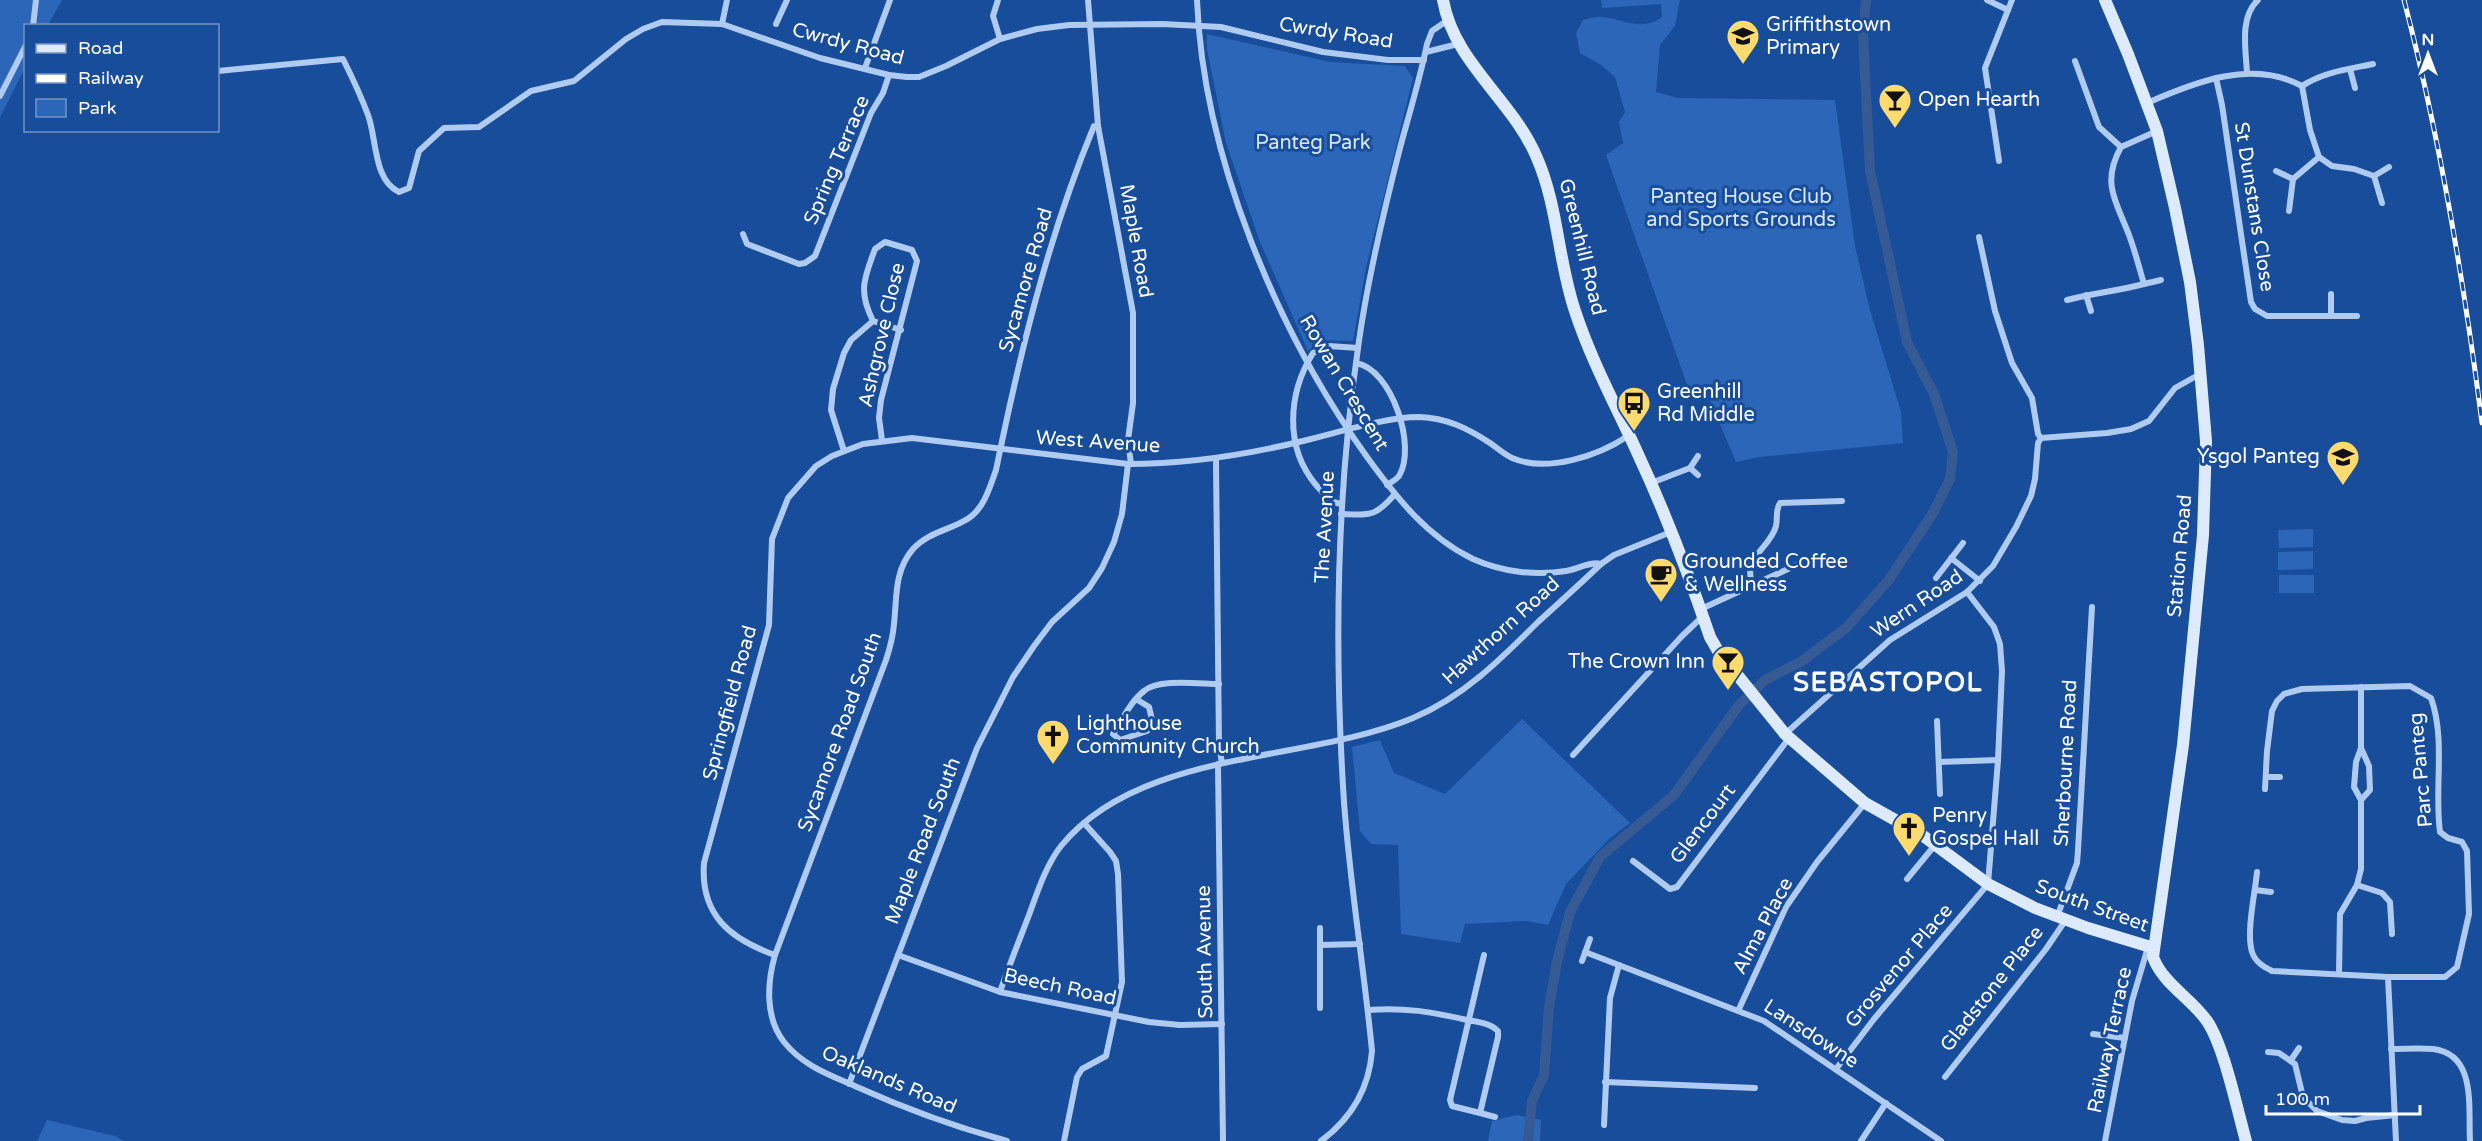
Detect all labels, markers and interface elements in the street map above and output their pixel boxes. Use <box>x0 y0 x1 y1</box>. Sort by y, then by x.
street label: Cwrdy Road <box>1277 12 1395 54</box>
place label: Griffithstown Primary <box>1766 13 1891 60</box>
street label: Cwrdy Road <box>789 18 907 70</box>
school or university icon: Griffithstown Primary <box>1725 18 1761 65</box>
legend <box>24 24 219 132</box>
north arrow <box>2398 24 2458 84</box>
text: N <box>2422 30 2434 50</box>
text: Road <box>78 37 123 59</box>
text: Railway <box>78 67 144 89</box>
bar icon: Open Hearth <box>1877 82 1913 129</box>
place label: Open Hearth <box>1918 88 2040 112</box>
street label: Spring Terrace <box>799 92 875 228</box>
text: Park <box>78 97 117 119</box>
street label: St Dunstans Close <box>2229 121 2279 293</box>
park label: Panteg Park <box>1255 131 1371 155</box>
street label: Greenhill Road <box>1553 176 1611 318</box>
street label: Maple Road <box>1114 182 1158 300</box>
park label: Panteg House Club and Sports Grounds <box>1646 185 1836 232</box>
street label: Sycamore Road <box>994 205 1058 355</box>
street label: Ashgrove Close <box>854 260 910 410</box>
street label: Rowan Crescent <box>1294 311 1394 456</box>
place label: Greenhill Rd Middle <box>1657 380 1755 427</box>
bus stop icon: Greenhill Rd Middle <box>1616 385 1652 432</box>
street label: West Avenue <box>1035 426 1161 458</box>
school or university icon: Ysgol Panteg <box>2325 439 2361 486</box>
place label: Ysgol Panteg <box>2197 445 2320 469</box>
street label: The Avenue <box>1310 470 1340 584</box>
street label: Station Road <box>2163 494 2197 618</box>
place label: Grounded Coffee & Wellness <box>1684 550 1848 597</box>
cafe icon: Grounded Coffee & Wellness <box>1643 556 1679 603</box>
street label: Wern Road <box>1866 564 1968 644</box>
street label: Hawthorn Road <box>1437 572 1565 690</box>
street label: Springfield Road <box>698 623 762 783</box>
street label: Sycamore Road South <box>793 629 887 835</box>
bar icon: The Crown Inn <box>1710 644 1746 691</box>
place label: The Crown Inn <box>1568 650 1705 674</box>
district label: SEBASTOPOL <box>1793 667 1983 698</box>
street label: Sherbourne Road <box>2050 679 2082 847</box>
place label: Lighthouse Community Church <box>1076 712 1260 759</box>
street label: Parc Panteg <box>2404 712 2438 828</box>
church icon: Lighthouse Community Church <box>1035 718 1071 765</box>
street label: Maple Road South <box>880 754 966 928</box>
street label: Glencourt <box>1665 779 1741 869</box>
place label: Penry Gospel Hall <box>1932 804 2039 851</box>
church icon: Penry Gospel Hall <box>1891 810 1927 857</box>
street label: Alma Place <box>1728 874 1798 978</box>
street label: South Street <box>2032 874 2152 938</box>
street label: South Avenue <box>1192 885 1218 1019</box>
street label: Grosvenor Place <box>1840 899 1958 1033</box>
street label: Gladstone Place <box>1935 921 2049 1057</box>
street label: Beech Road <box>1001 963 1119 1011</box>
street label: Railway Terrace <box>2083 965 2137 1115</box>
street label: Lansdowne <box>1759 994 1863 1074</box>
street label: Oaklands Road <box>818 1041 960 1119</box>
scale bar <box>2266 1078 2420 1116</box>
text: 100 m <box>2275 1088 2330 1110</box>

